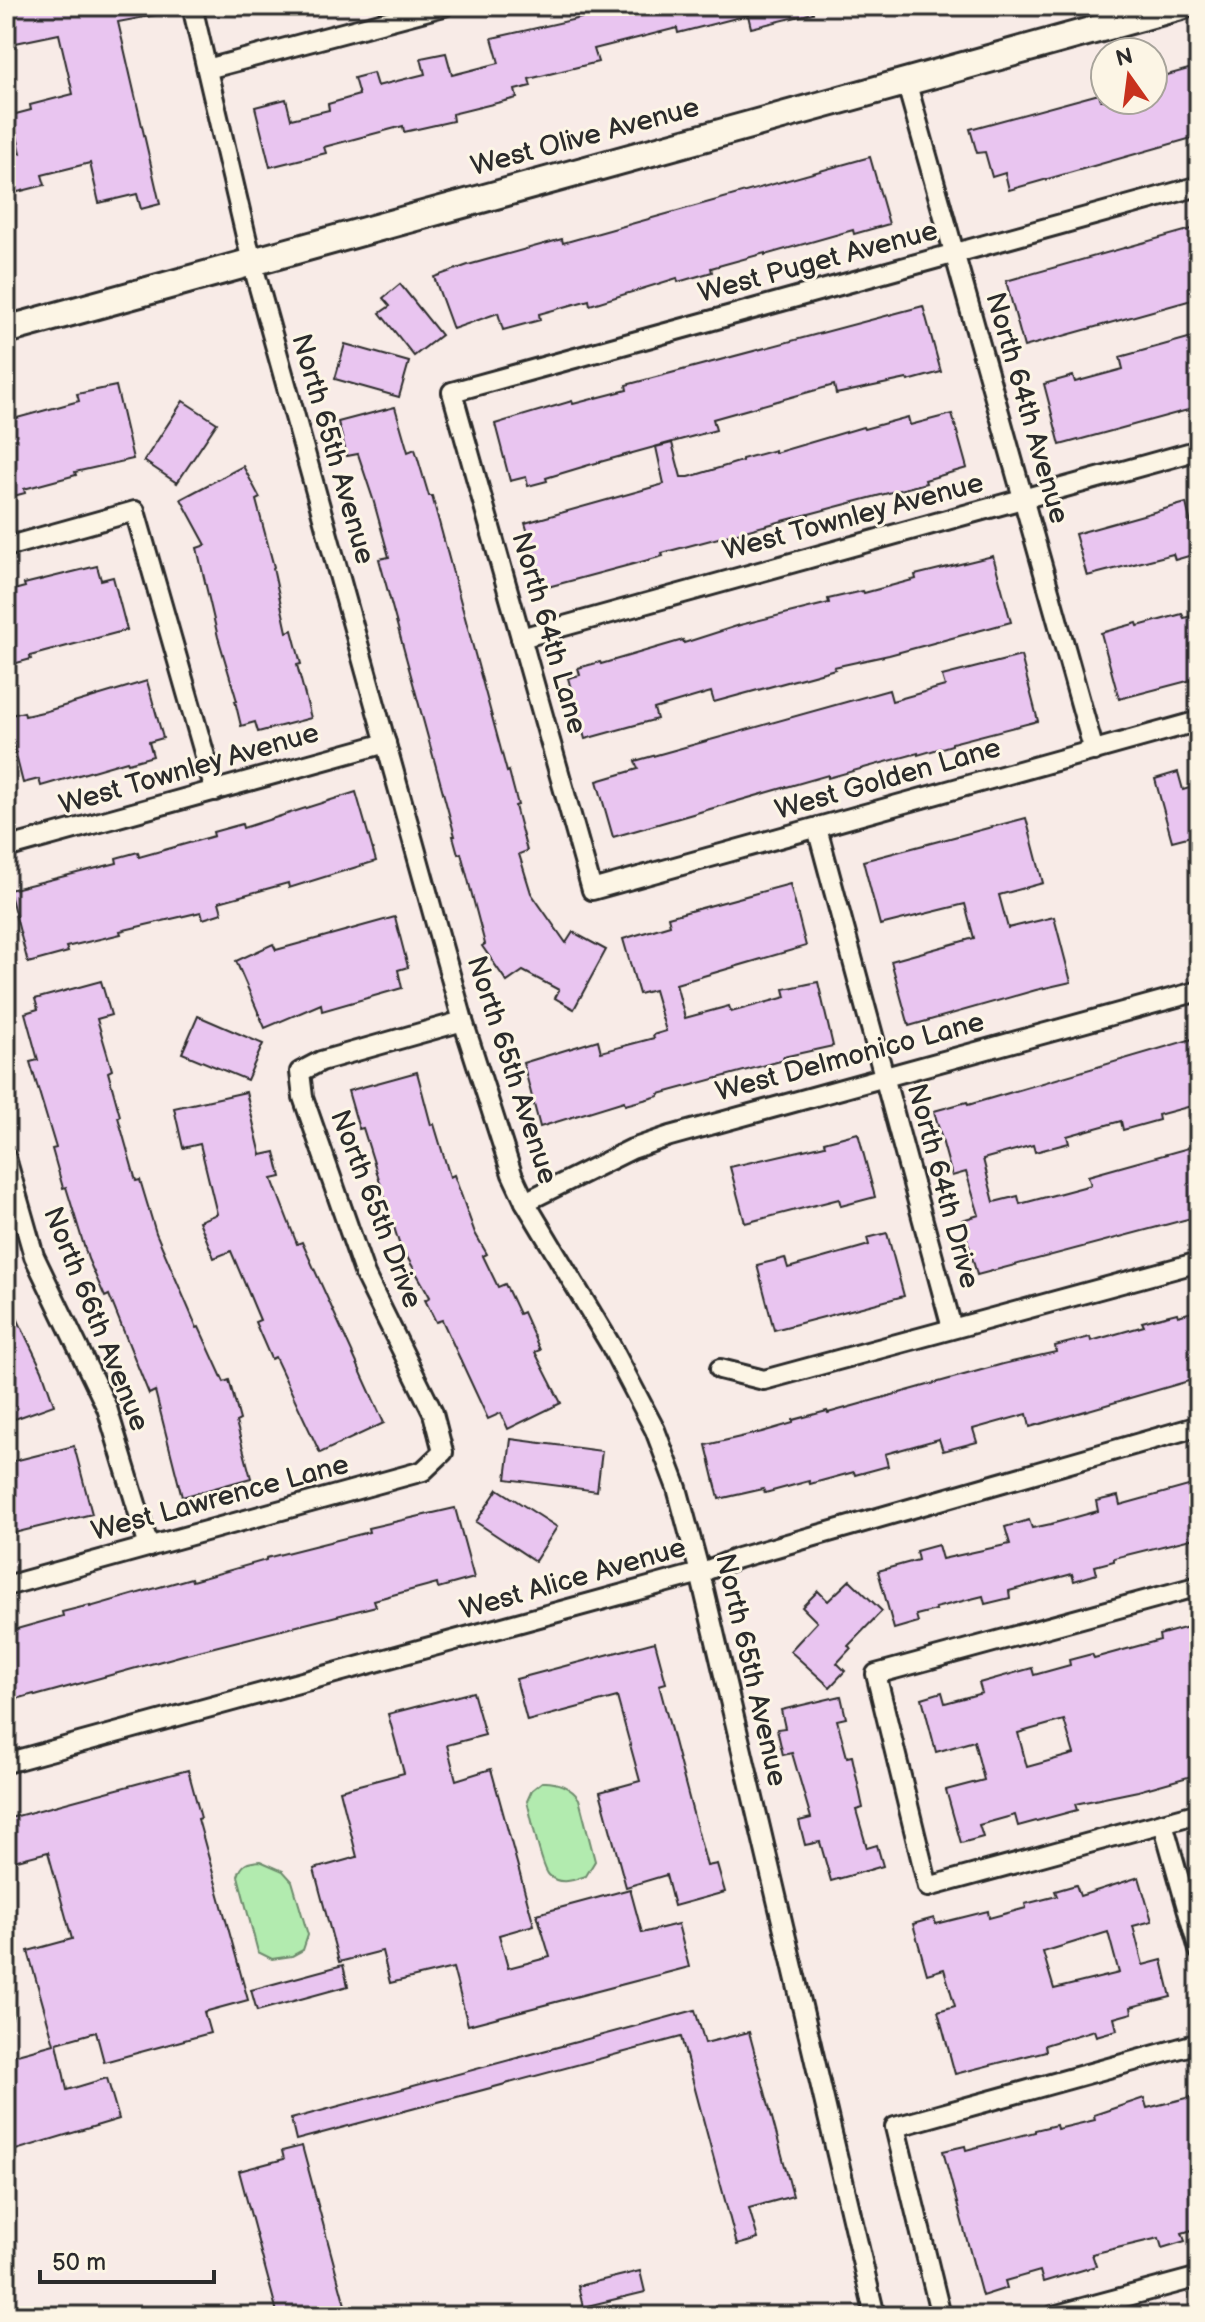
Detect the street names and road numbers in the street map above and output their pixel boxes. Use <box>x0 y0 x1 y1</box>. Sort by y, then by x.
street label: West Olive Avenue <box>467 91 703 183</box>
street label: West Puget Avenue <box>695 214 941 310</box>
street label: North 64th Avenue <box>978 289 1076 527</box>
street label: North 65th Avenue <box>284 330 382 568</box>
street label: West Townley Avenue <box>719 466 987 568</box>
street label: North 64th Lane <box>504 528 594 738</box>
street label: West Townley Avenue <box>55 716 323 822</box>
street label: West Golden Lane <box>771 731 1005 827</box>
street label: North 65th Avenue <box>460 952 564 1188</box>
street label: West Delmonico Lane <box>712 1005 988 1109</box>
street label: North 64th Drive <box>900 1080 986 1292</box>
street label: North 65th Drive <box>323 1105 429 1313</box>
street label: North 66th Avenue <box>36 1202 156 1436</box>
street label: West Lawrence Lane <box>88 1448 352 1548</box>
street label: West Alice Avenue <box>456 1531 690 1627</box>
street label: North 65th Avenue <box>708 1550 794 1790</box>

